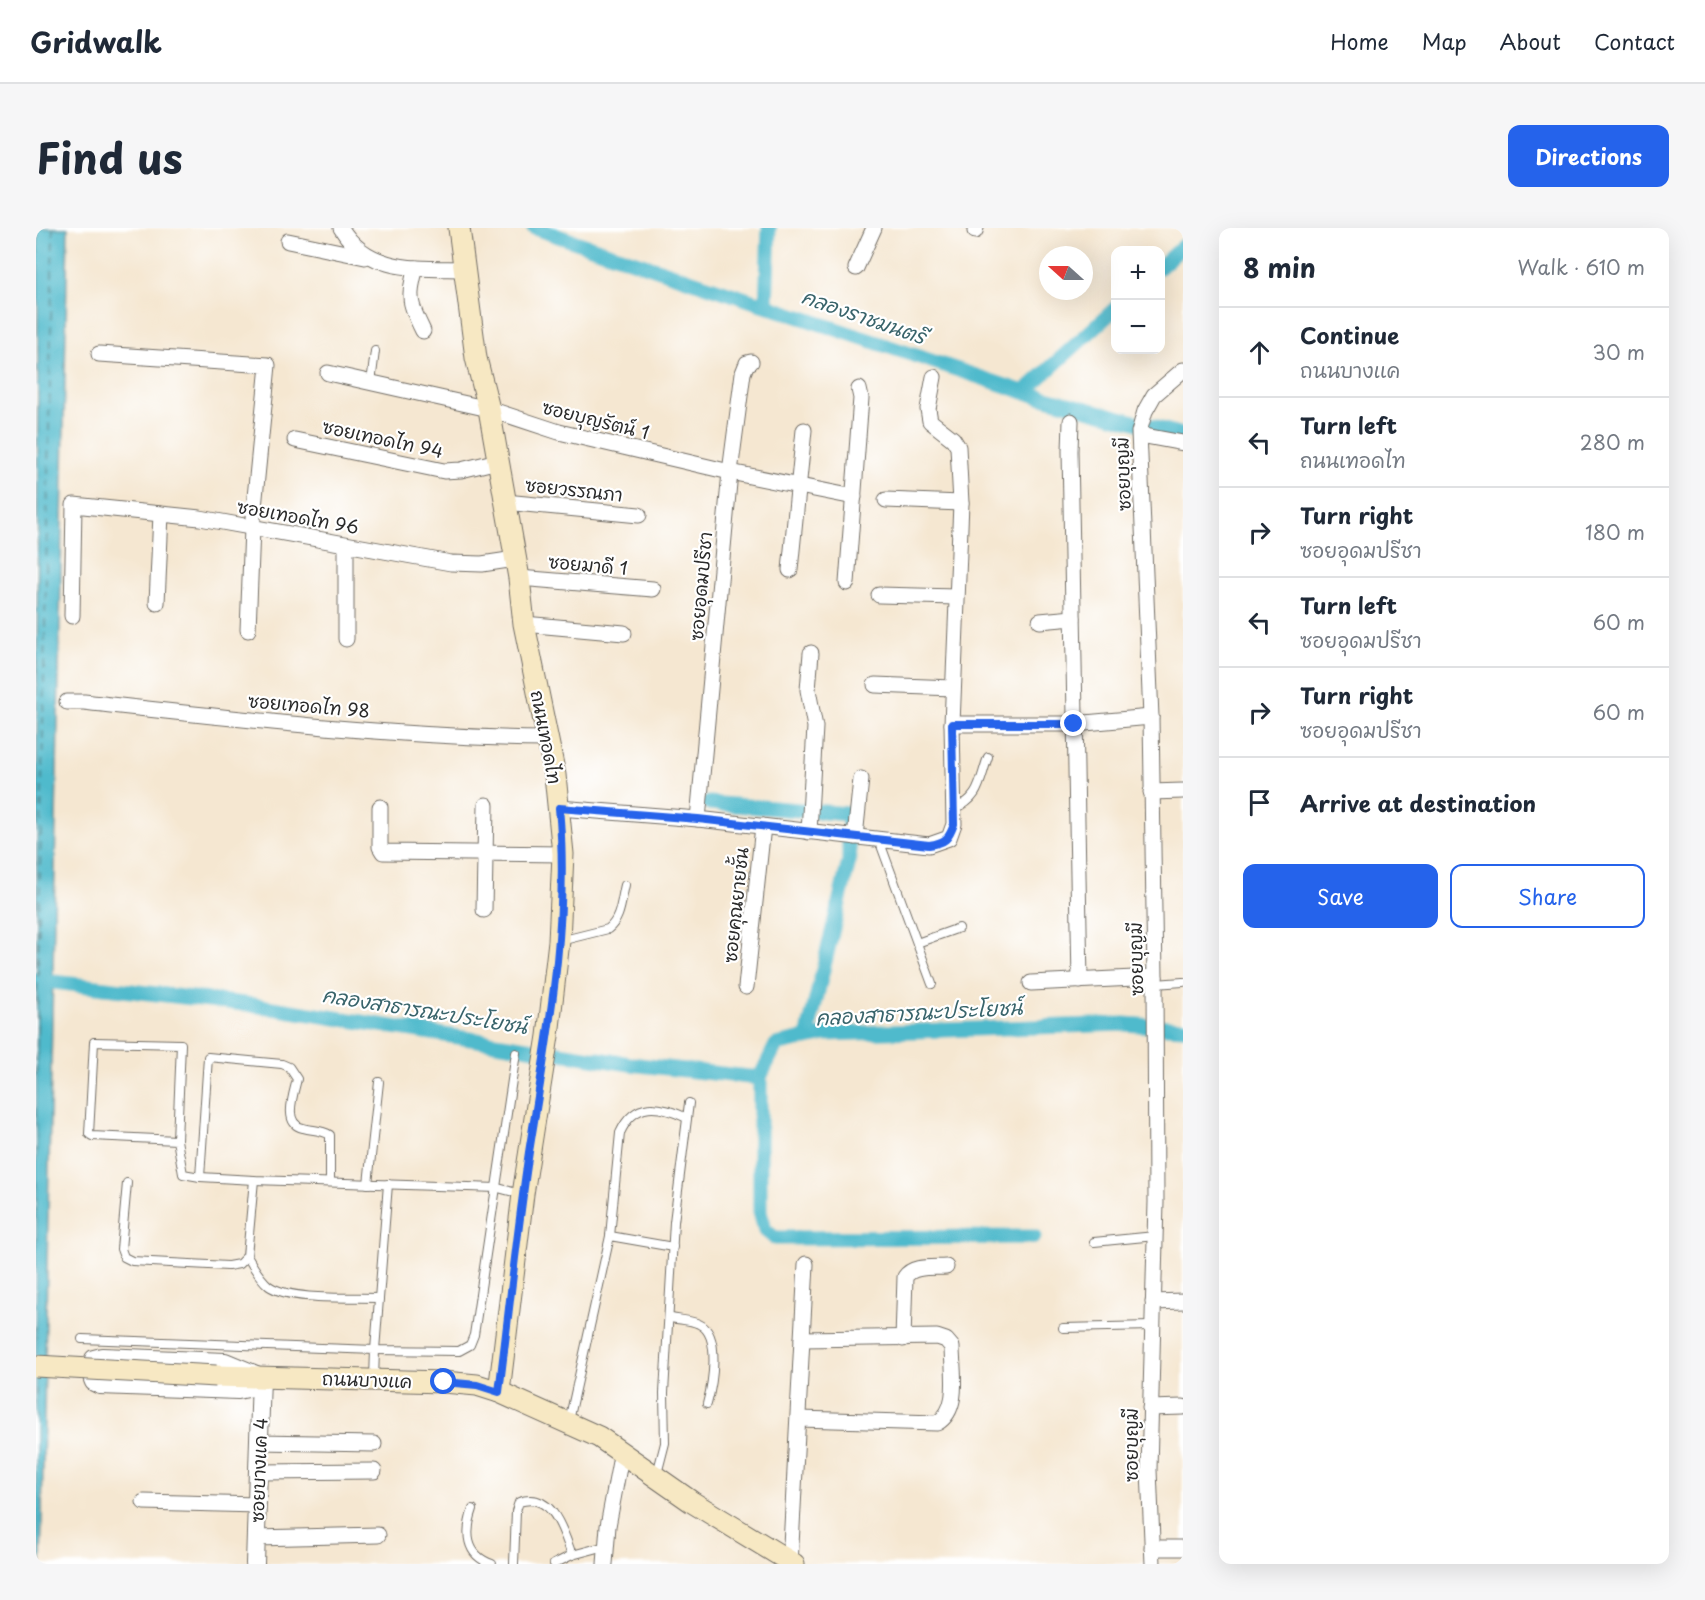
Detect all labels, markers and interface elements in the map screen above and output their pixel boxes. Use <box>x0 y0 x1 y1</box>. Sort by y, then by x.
text: Gridwalk <box>30 20 162 63</box>
text: Home <box>1330 25 1389 57</box>
text: Map <box>1422 25 1467 57</box>
text: About <box>1500 25 1561 57</box>
text: Contact <box>1594 25 1675 57</box>
text: Find us <box>36 125 183 188</box>
button: Directions <box>1508 125 1669 187</box>
north arrow <box>1039 246 1093 300</box>
map controls <box>1111 246 1165 354</box>
button: + <box>1111 246 1165 300</box>
text: 8 min <box>1243 248 1316 287</box>
text: Walk · 610 m <box>1518 252 1645 282</box>
water label: คลองราชมนตรี <box>798 281 935 353</box>
button: − <box>1111 300 1165 354</box>
text: Continue <box>1300 318 1399 351</box>
icon: ahead <box>1243 336 1276 369</box>
text: 30 m <box>1592 337 1645 367</box>
text: ถนนบางแค <box>1300 355 1400 385</box>
street label: ซอยบุญรัตน์ 1 <box>539 393 653 447</box>
text: Turn left <box>1300 408 1397 441</box>
street label: ซอยเทอดไท 94 <box>320 412 446 464</box>
icon: left <box>1243 426 1276 459</box>
text: 280 m <box>1580 427 1645 457</box>
street label: ซอยบุญมี <box>1107 437 1139 511</box>
text: ถนนเทอดไท <box>1300 445 1406 475</box>
street label: ซอยวรรณภา <box>524 470 624 508</box>
street label: ซอยเทอดไท 96 <box>235 492 361 540</box>
text: Turn right <box>1300 498 1413 531</box>
icon: right <box>1243 516 1276 549</box>
text: 180 m <box>1585 517 1645 547</box>
street label: ซอยอุดมปรีชา <box>682 530 720 642</box>
text: ซอยอุดมปรีชา <box>1300 535 1422 565</box>
street label: ซอยมาดี 1 <box>547 547 629 581</box>
text: Turn left <box>1300 588 1397 621</box>
icon: left <box>1243 606 1276 639</box>
text: 60 m <box>1593 607 1645 637</box>
text: ซอยอุดมปรีชา <box>1300 625 1422 655</box>
text: Turn right <box>1300 678 1413 711</box>
street label: ซอยเทอดไท 98 <box>247 686 371 724</box>
street label: ถนนเทอดไท <box>525 688 569 786</box>
icon: right <box>1243 696 1276 729</box>
text: 60 m <box>1593 697 1645 727</box>
route end <box>1060 710 1086 736</box>
text: ซอยอุดมปรีชา <box>1300 715 1422 745</box>
icon: arrive <box>1243 786 1276 819</box>
text: Arrive at destination <box>1300 786 1536 819</box>
street label: ซอยคุณยายชั้น <box>714 846 756 964</box>
button: Save <box>1243 864 1438 928</box>
button: Share <box>1450 864 1645 928</box>
street label: ซอยบุญมี <box>1121 922 1151 996</box>
water label: คลองสาธารณะประโยชน์ <box>320 979 533 1042</box>
water label: คลองสาธารณะประโยชน์ <box>815 991 1027 1032</box>
street label: ถนนบางแค <box>322 1364 412 1394</box>
route start <box>430 1368 456 1394</box>
street label: ซอยบุญมี <box>1117 1408 1146 1482</box>
street label: ซอยบางแค 4 <box>243 1417 273 1523</box>

